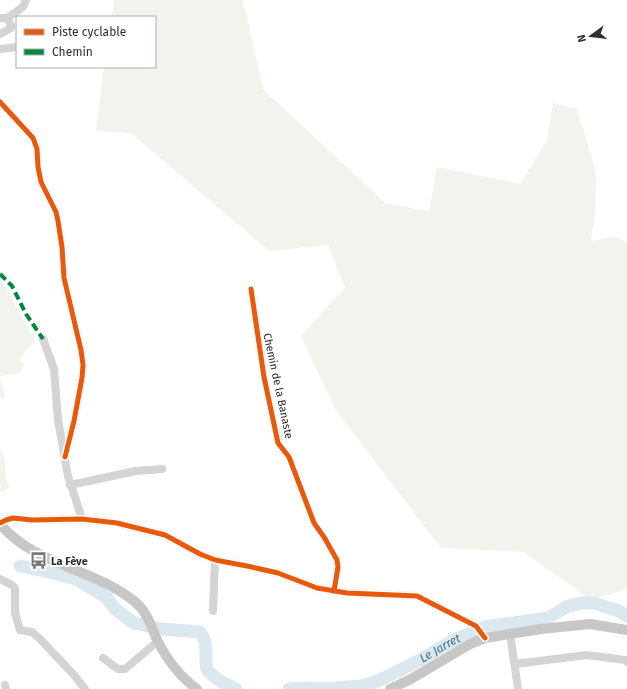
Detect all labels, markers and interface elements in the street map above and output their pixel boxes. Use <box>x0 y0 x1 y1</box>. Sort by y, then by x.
legend <box>16 16 156 68</box>
north arrow <box>571 16 611 56</box>
text: Piste cyclable <box>52 25 126 39</box>
text: N <box>575 33 589 44</box>
text: Chemin <box>52 45 93 59</box>
street label: Chemin de la Banaste <box>260 332 296 440</box>
bus stop icon: La Fève <box>28 551 48 571</box>
place label: La Fève <box>51 555 88 568</box>
water label: Le Jarret <box>417 631 463 666</box>

